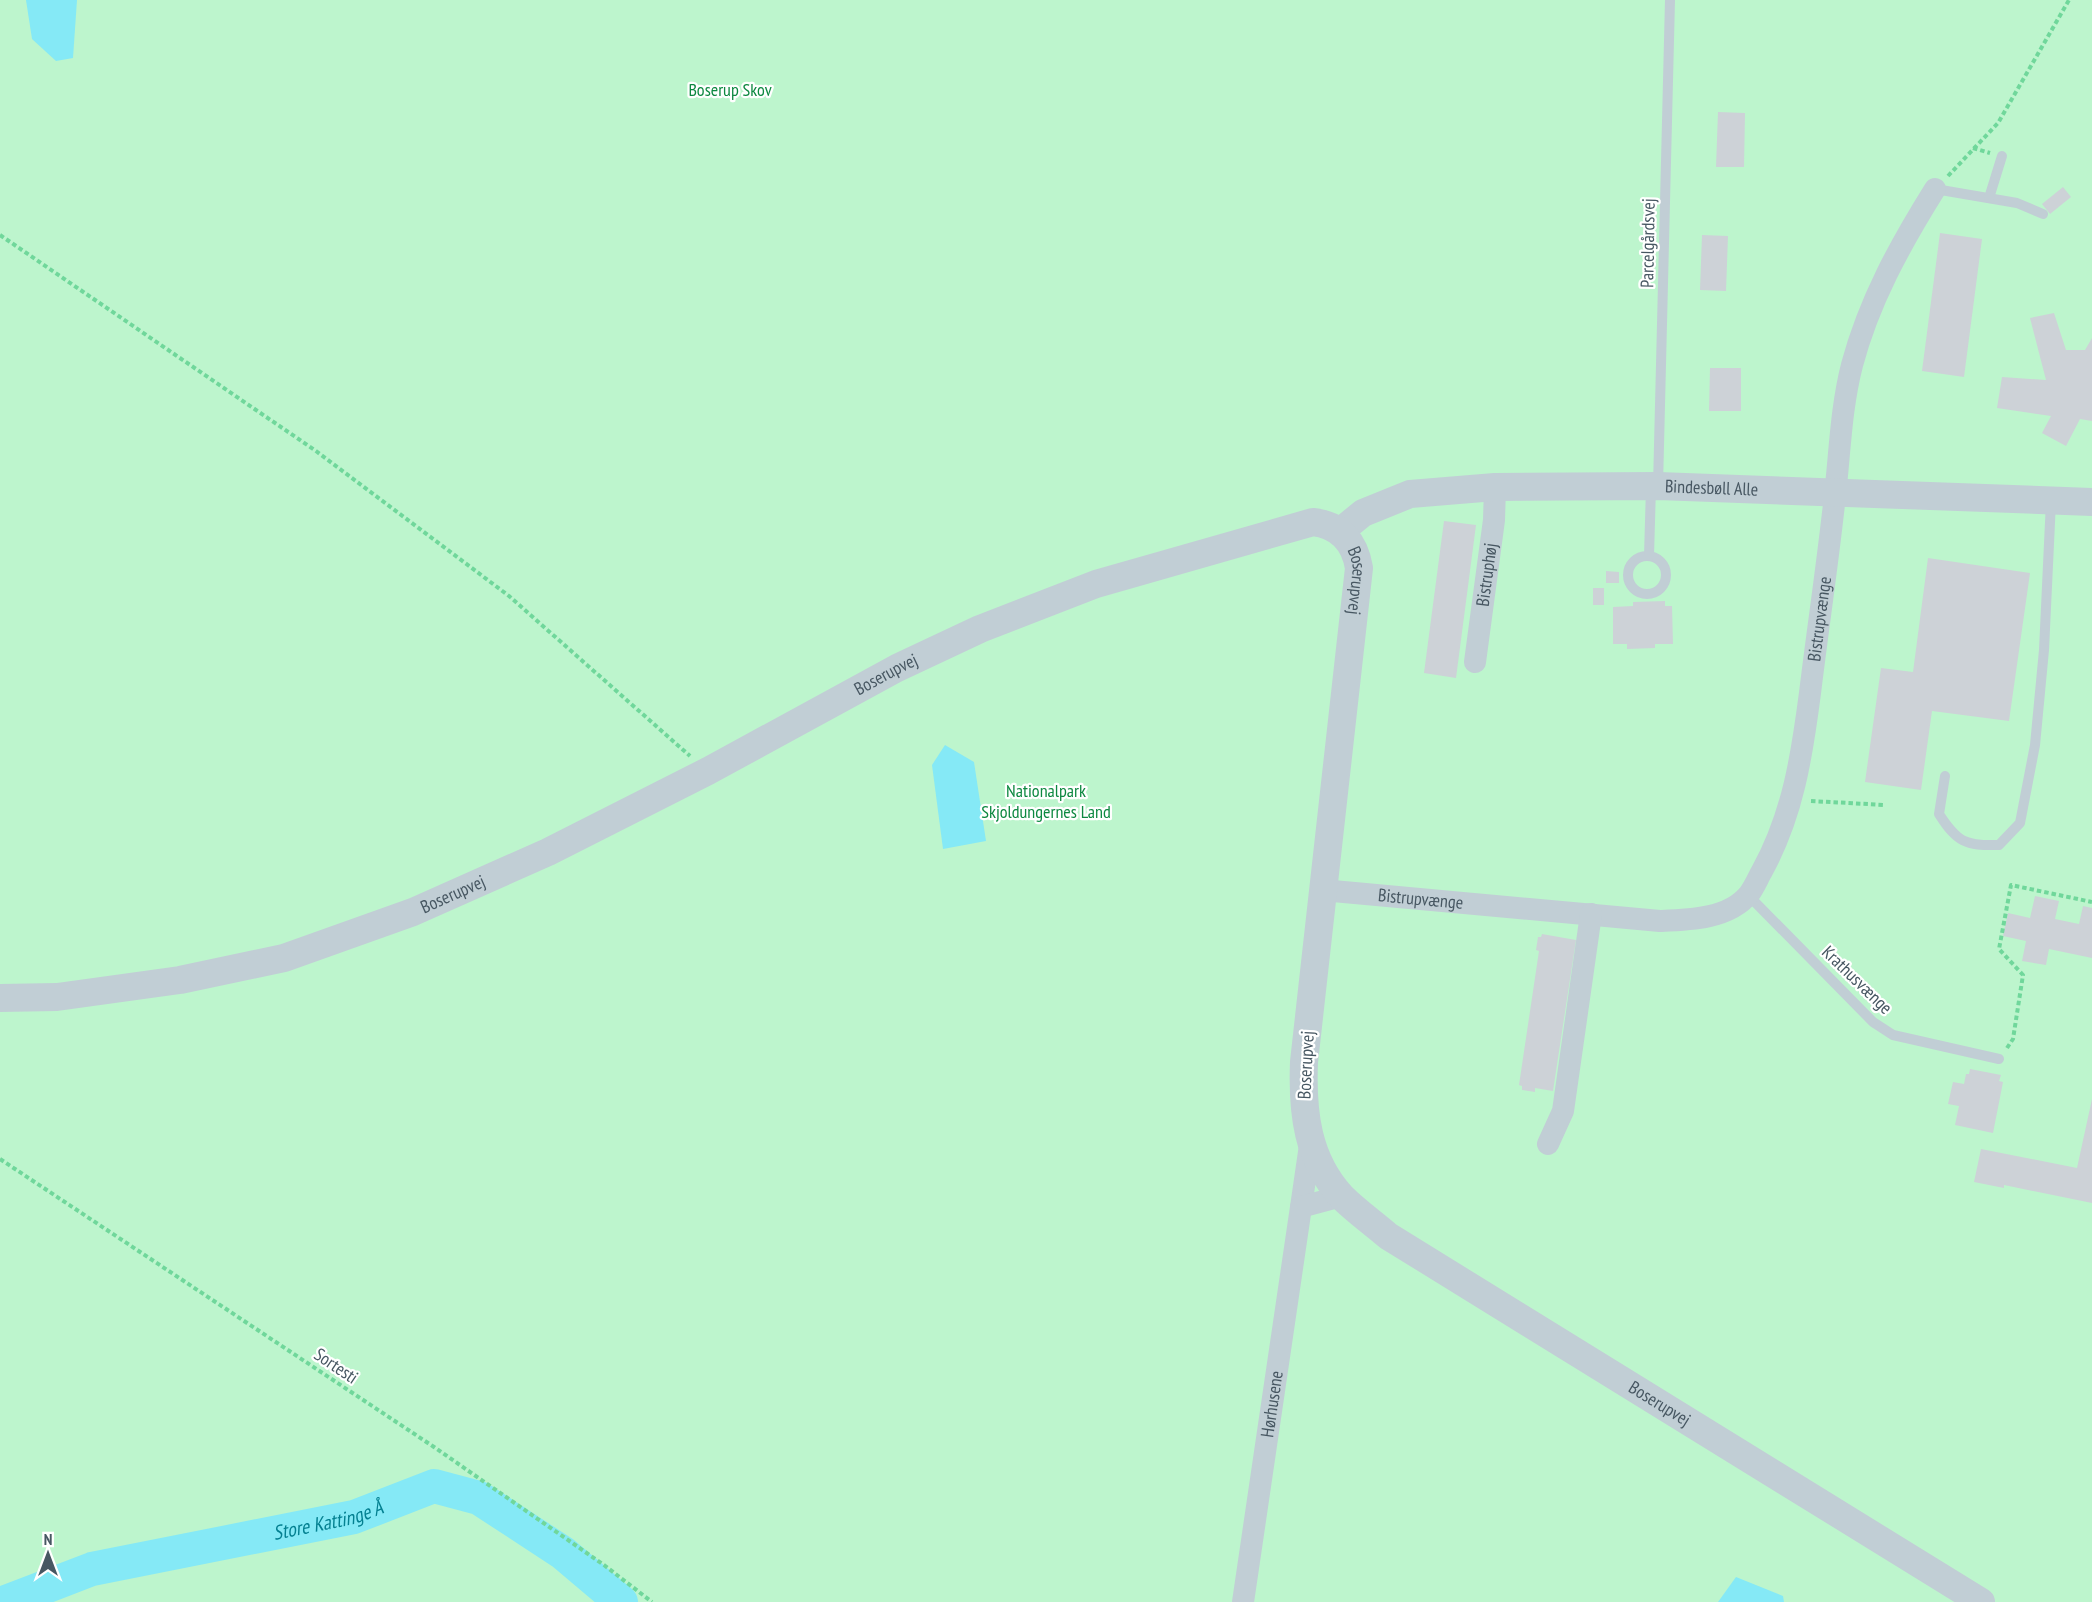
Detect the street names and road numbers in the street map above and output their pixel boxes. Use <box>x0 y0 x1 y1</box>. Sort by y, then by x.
street label: Parcelgårdsvej <box>1635 198 1660 288</box>
street label: Bindesbøll Alle <box>1664 474 1759 501</box>
street label: Bistruphøj <box>1471 542 1502 608</box>
street label: Boserupvej <box>1343 543 1371 616</box>
street label: Bistrupvænge <box>1802 575 1836 663</box>
street label: Boserupvej <box>850 648 921 700</box>
street label: Boserupvej <box>417 869 489 918</box>
street label: Bistrupvænge <box>1377 883 1464 914</box>
street label: Krathusvænge <box>1817 940 1897 1019</box>
street label: Boserupvej <box>1292 1030 1319 1100</box>
street label: Sortesti <box>310 1343 363 1389</box>
street label: Hørhusene <box>1255 1369 1288 1439</box>
street label: Boserupvej <box>1625 1375 1695 1431</box>

